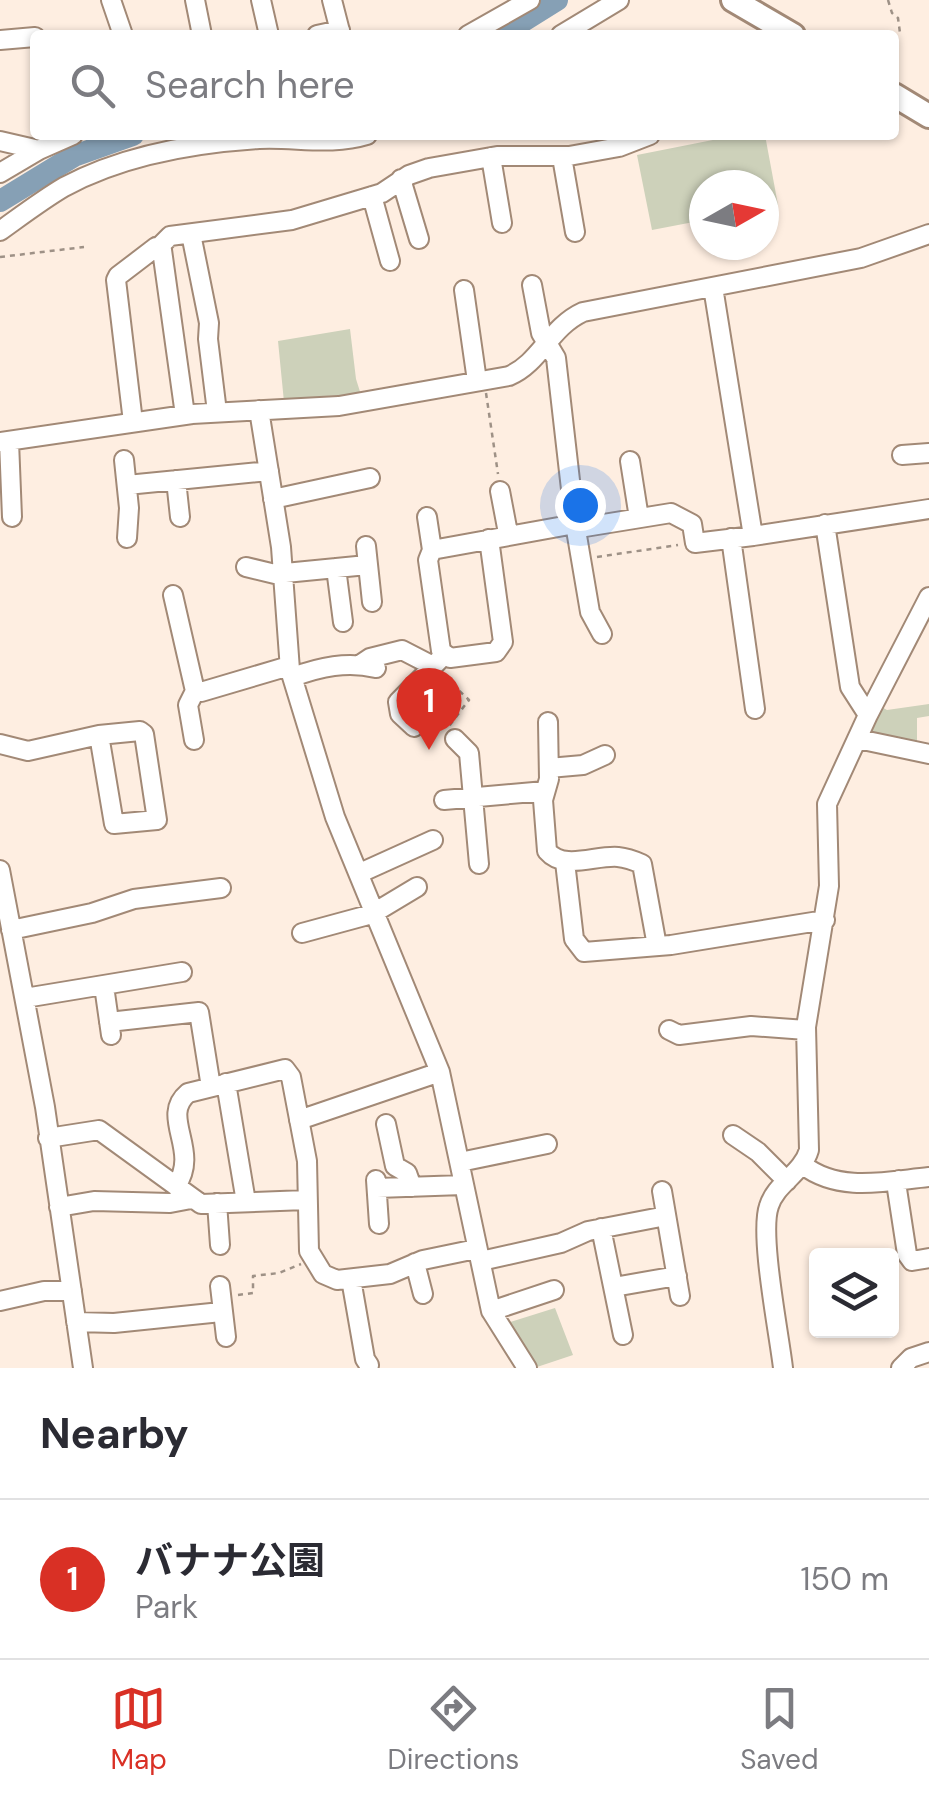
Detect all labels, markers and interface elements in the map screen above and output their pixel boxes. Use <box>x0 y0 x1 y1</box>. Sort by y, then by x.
search box <box>30 30 899 140</box>
icon: search <box>65 58 120 113</box>
text: Search here <box>145 60 355 110</box>
north arrow <box>689 170 779 260</box>
your location <box>555 480 606 531</box>
pin: 1 <box>396 668 462 750</box>
map controls <box>809 1248 899 1338</box>
button: layers <box>809 1248 899 1338</box>
text: Nearby <box>40 1406 189 1461</box>
text: バナナ公園 <box>135 1536 325 1586</box>
text: 1 <box>67 1558 78 1600</box>
text: 150 m <box>801 1558 889 1600</box>
text: Park <box>135 1586 198 1628</box>
tab: Map <box>110 1681 167 1778</box>
tab: Directions <box>388 1681 519 1778</box>
tab: Saved <box>740 1681 819 1778</box>

